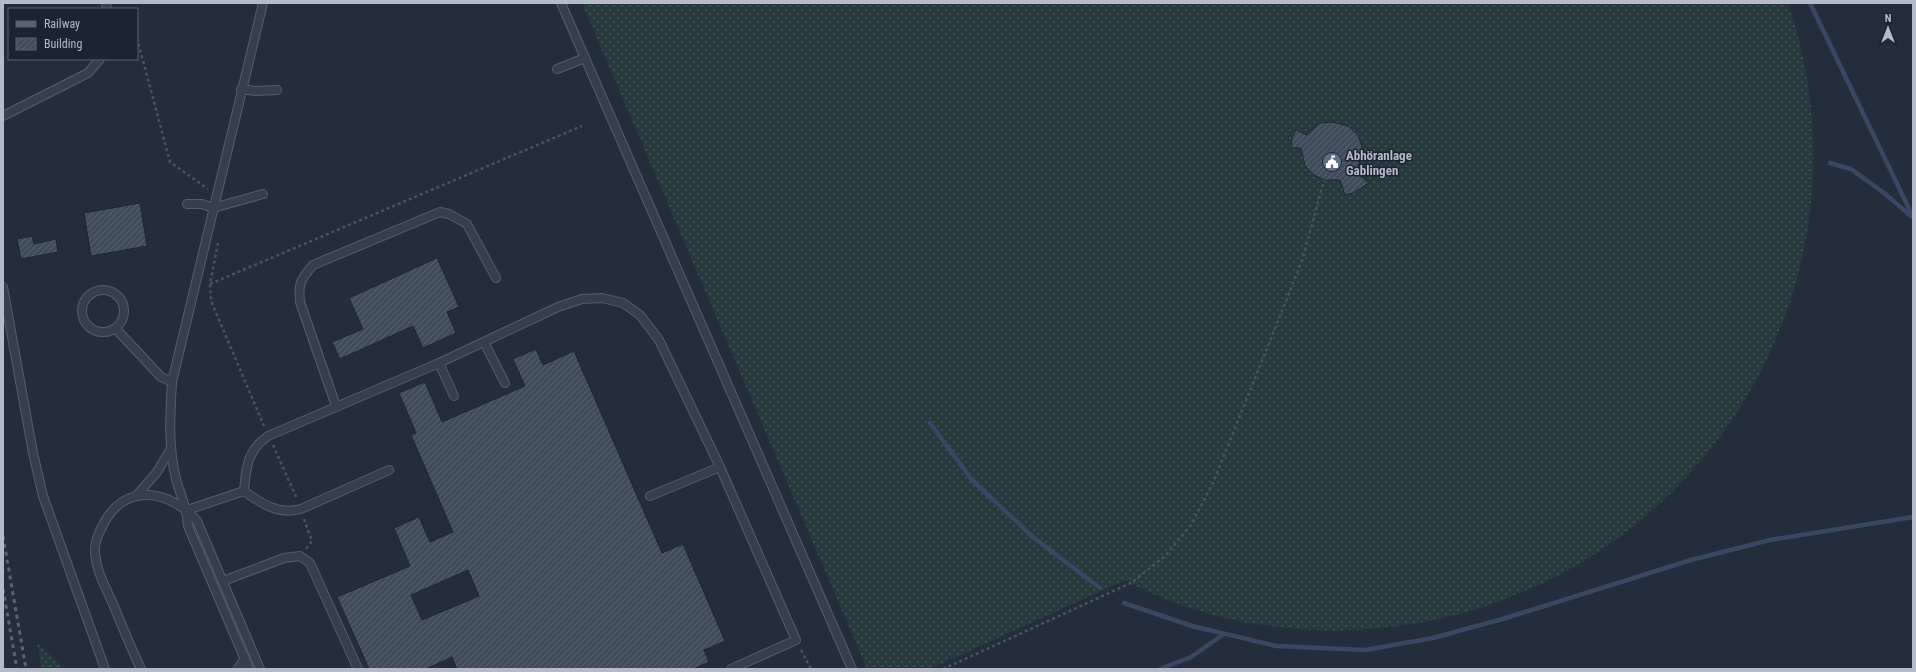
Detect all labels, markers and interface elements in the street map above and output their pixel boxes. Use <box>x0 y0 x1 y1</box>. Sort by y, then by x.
legend <box>8 8 138 60</box>
north arrow <box>1868 8 1908 48</box>
text: N <box>1885 12 1892 25</box>
text: Railway <box>44 17 80 31</box>
text: Building <box>44 37 82 51</box>
place label: Abhöranlage Gablingen <box>1346 148 1412 178</box>
public building icon: Abhöranlage Gablingen <box>1321 151 1343 173</box>

